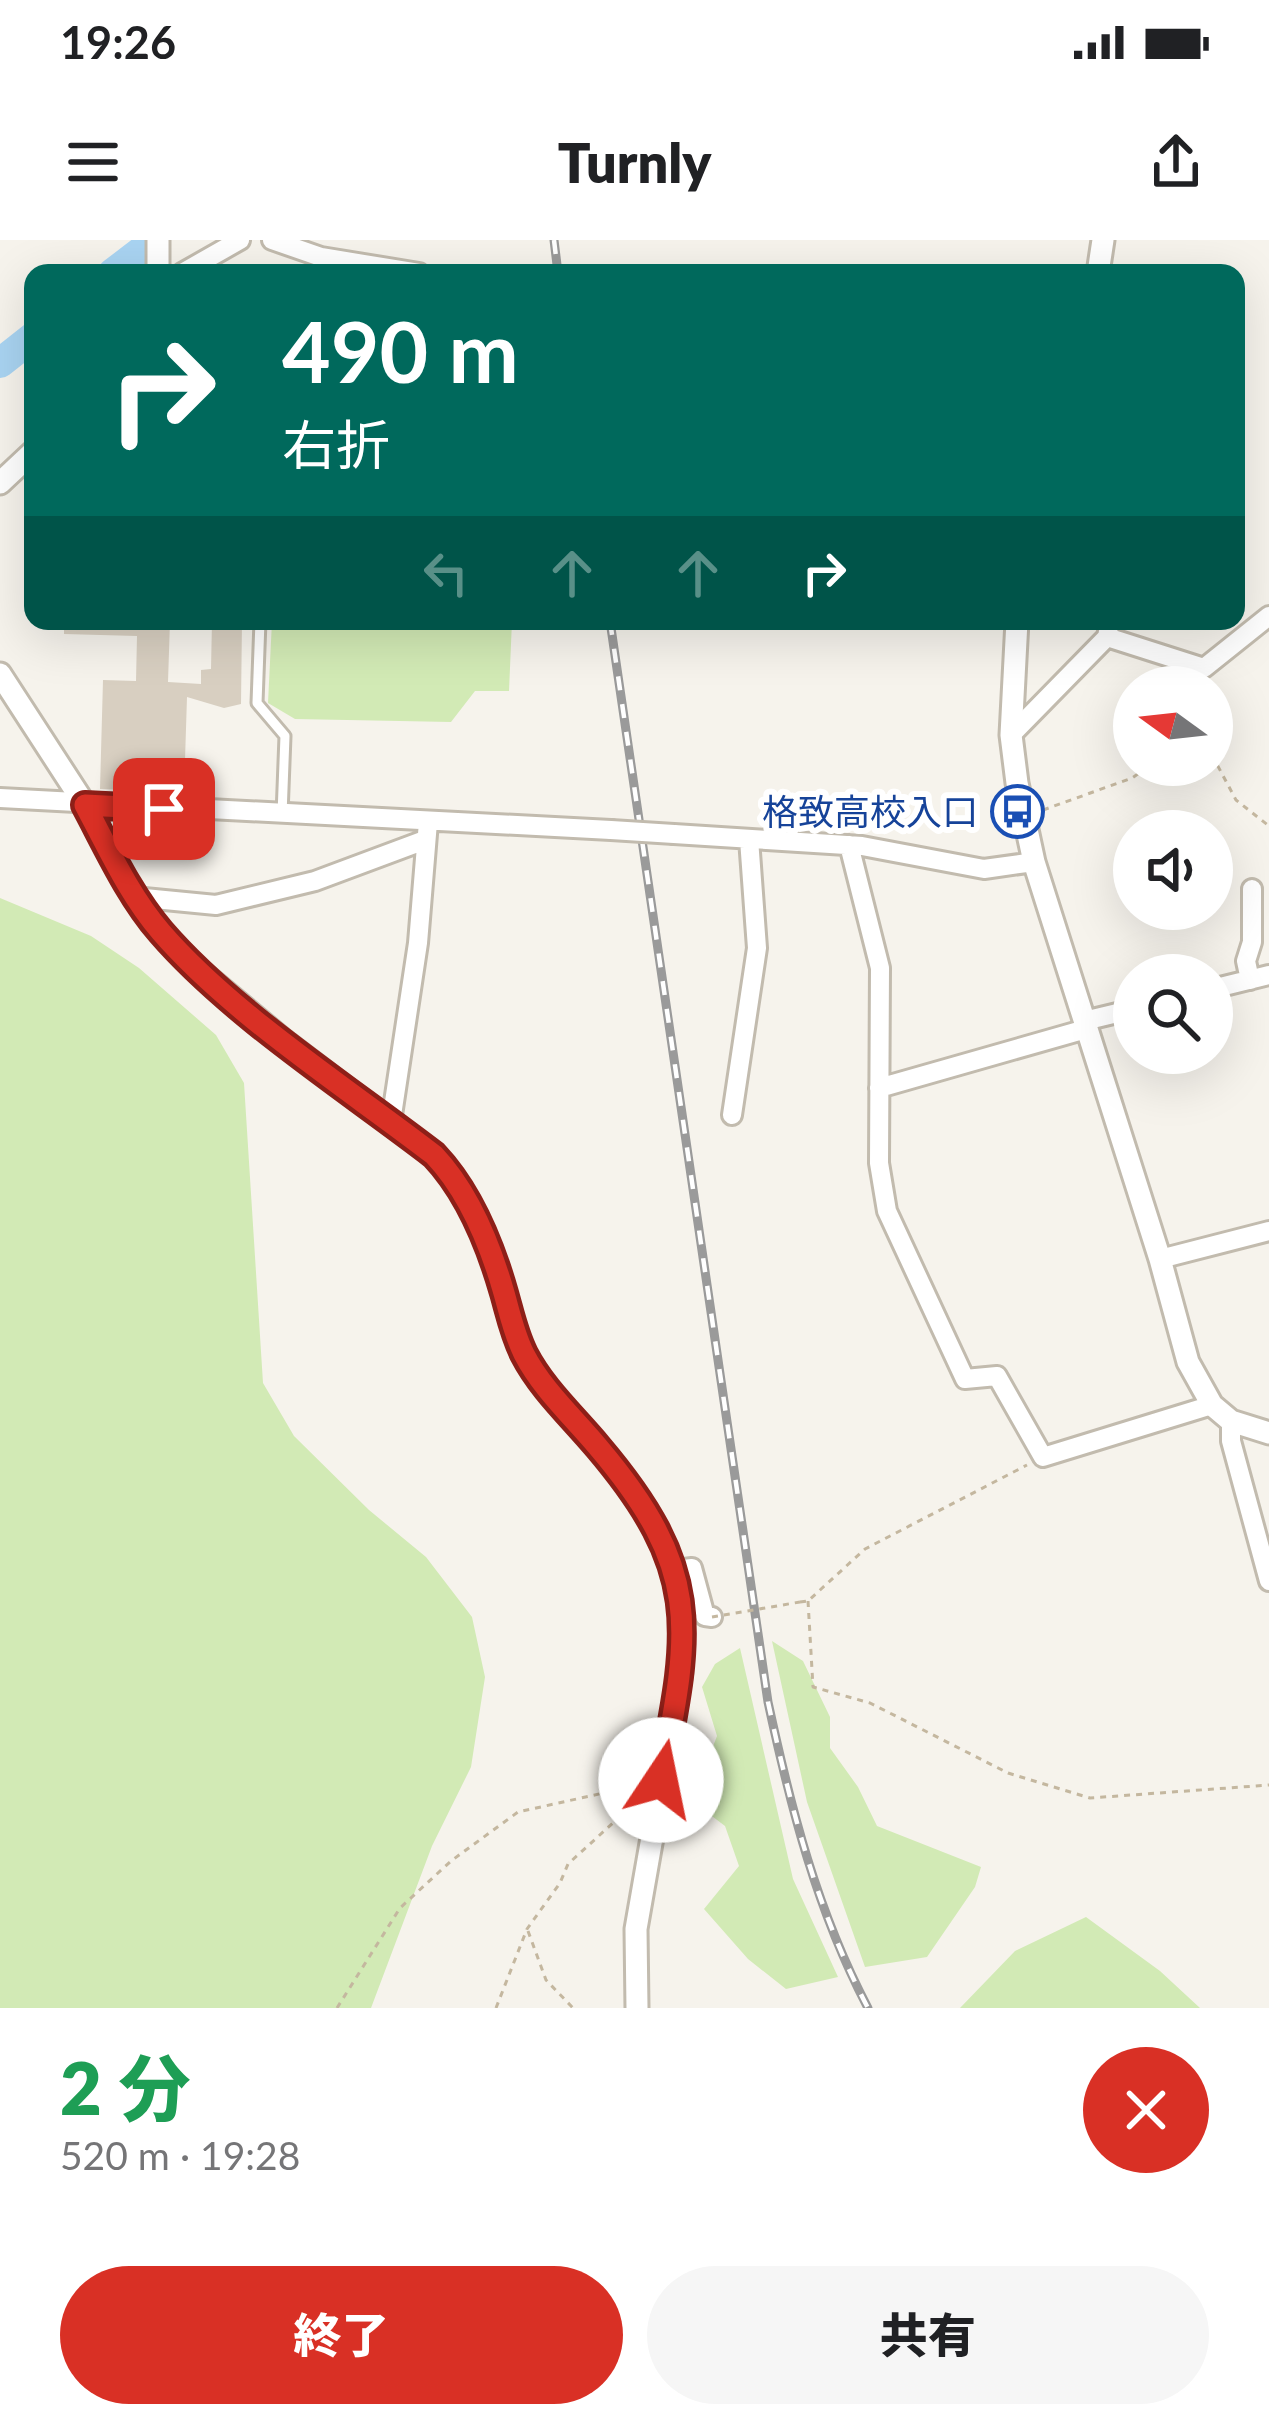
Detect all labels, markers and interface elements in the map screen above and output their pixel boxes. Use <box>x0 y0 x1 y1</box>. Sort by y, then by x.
text: 19:26 <box>60 15 176 69</box>
icon: menu <box>60 129 126 195</box>
icon: share <box>1143 129 1209 195</box>
text: Turnly <box>558 130 711 195</box>
text: 490 m <box>282 300 519 401</box>
icon: right <box>84 312 240 468</box>
text: 右折 <box>282 412 390 477</box>
icon: left <box>413 540 479 606</box>
icon: ahead <box>539 540 605 606</box>
icon: ahead <box>665 540 731 606</box>
icon: right <box>791 540 857 606</box>
north arrow <box>1113 666 1233 786</box>
map controls <box>1113 666 1233 1074</box>
pin <box>113 758 215 860</box>
icon: arrive <box>131 776 197 842</box>
bus stop icon: 格致高校入口 <box>989 784 1045 840</box>
place label: 格致高校入口 <box>762 789 978 833</box>
button: sound <box>1113 810 1233 930</box>
button: search <box>1113 954 1233 1074</box>
position arrow <box>598 1717 724 1843</box>
text: 2 分 <box>60 2044 190 2130</box>
button: close <box>1083 2047 1209 2173</box>
text: 520 m · 19:28 <box>60 2132 300 2178</box>
button: 終了 <box>60 2266 623 2404</box>
button: 共有 <box>647 2266 1209 2404</box>

